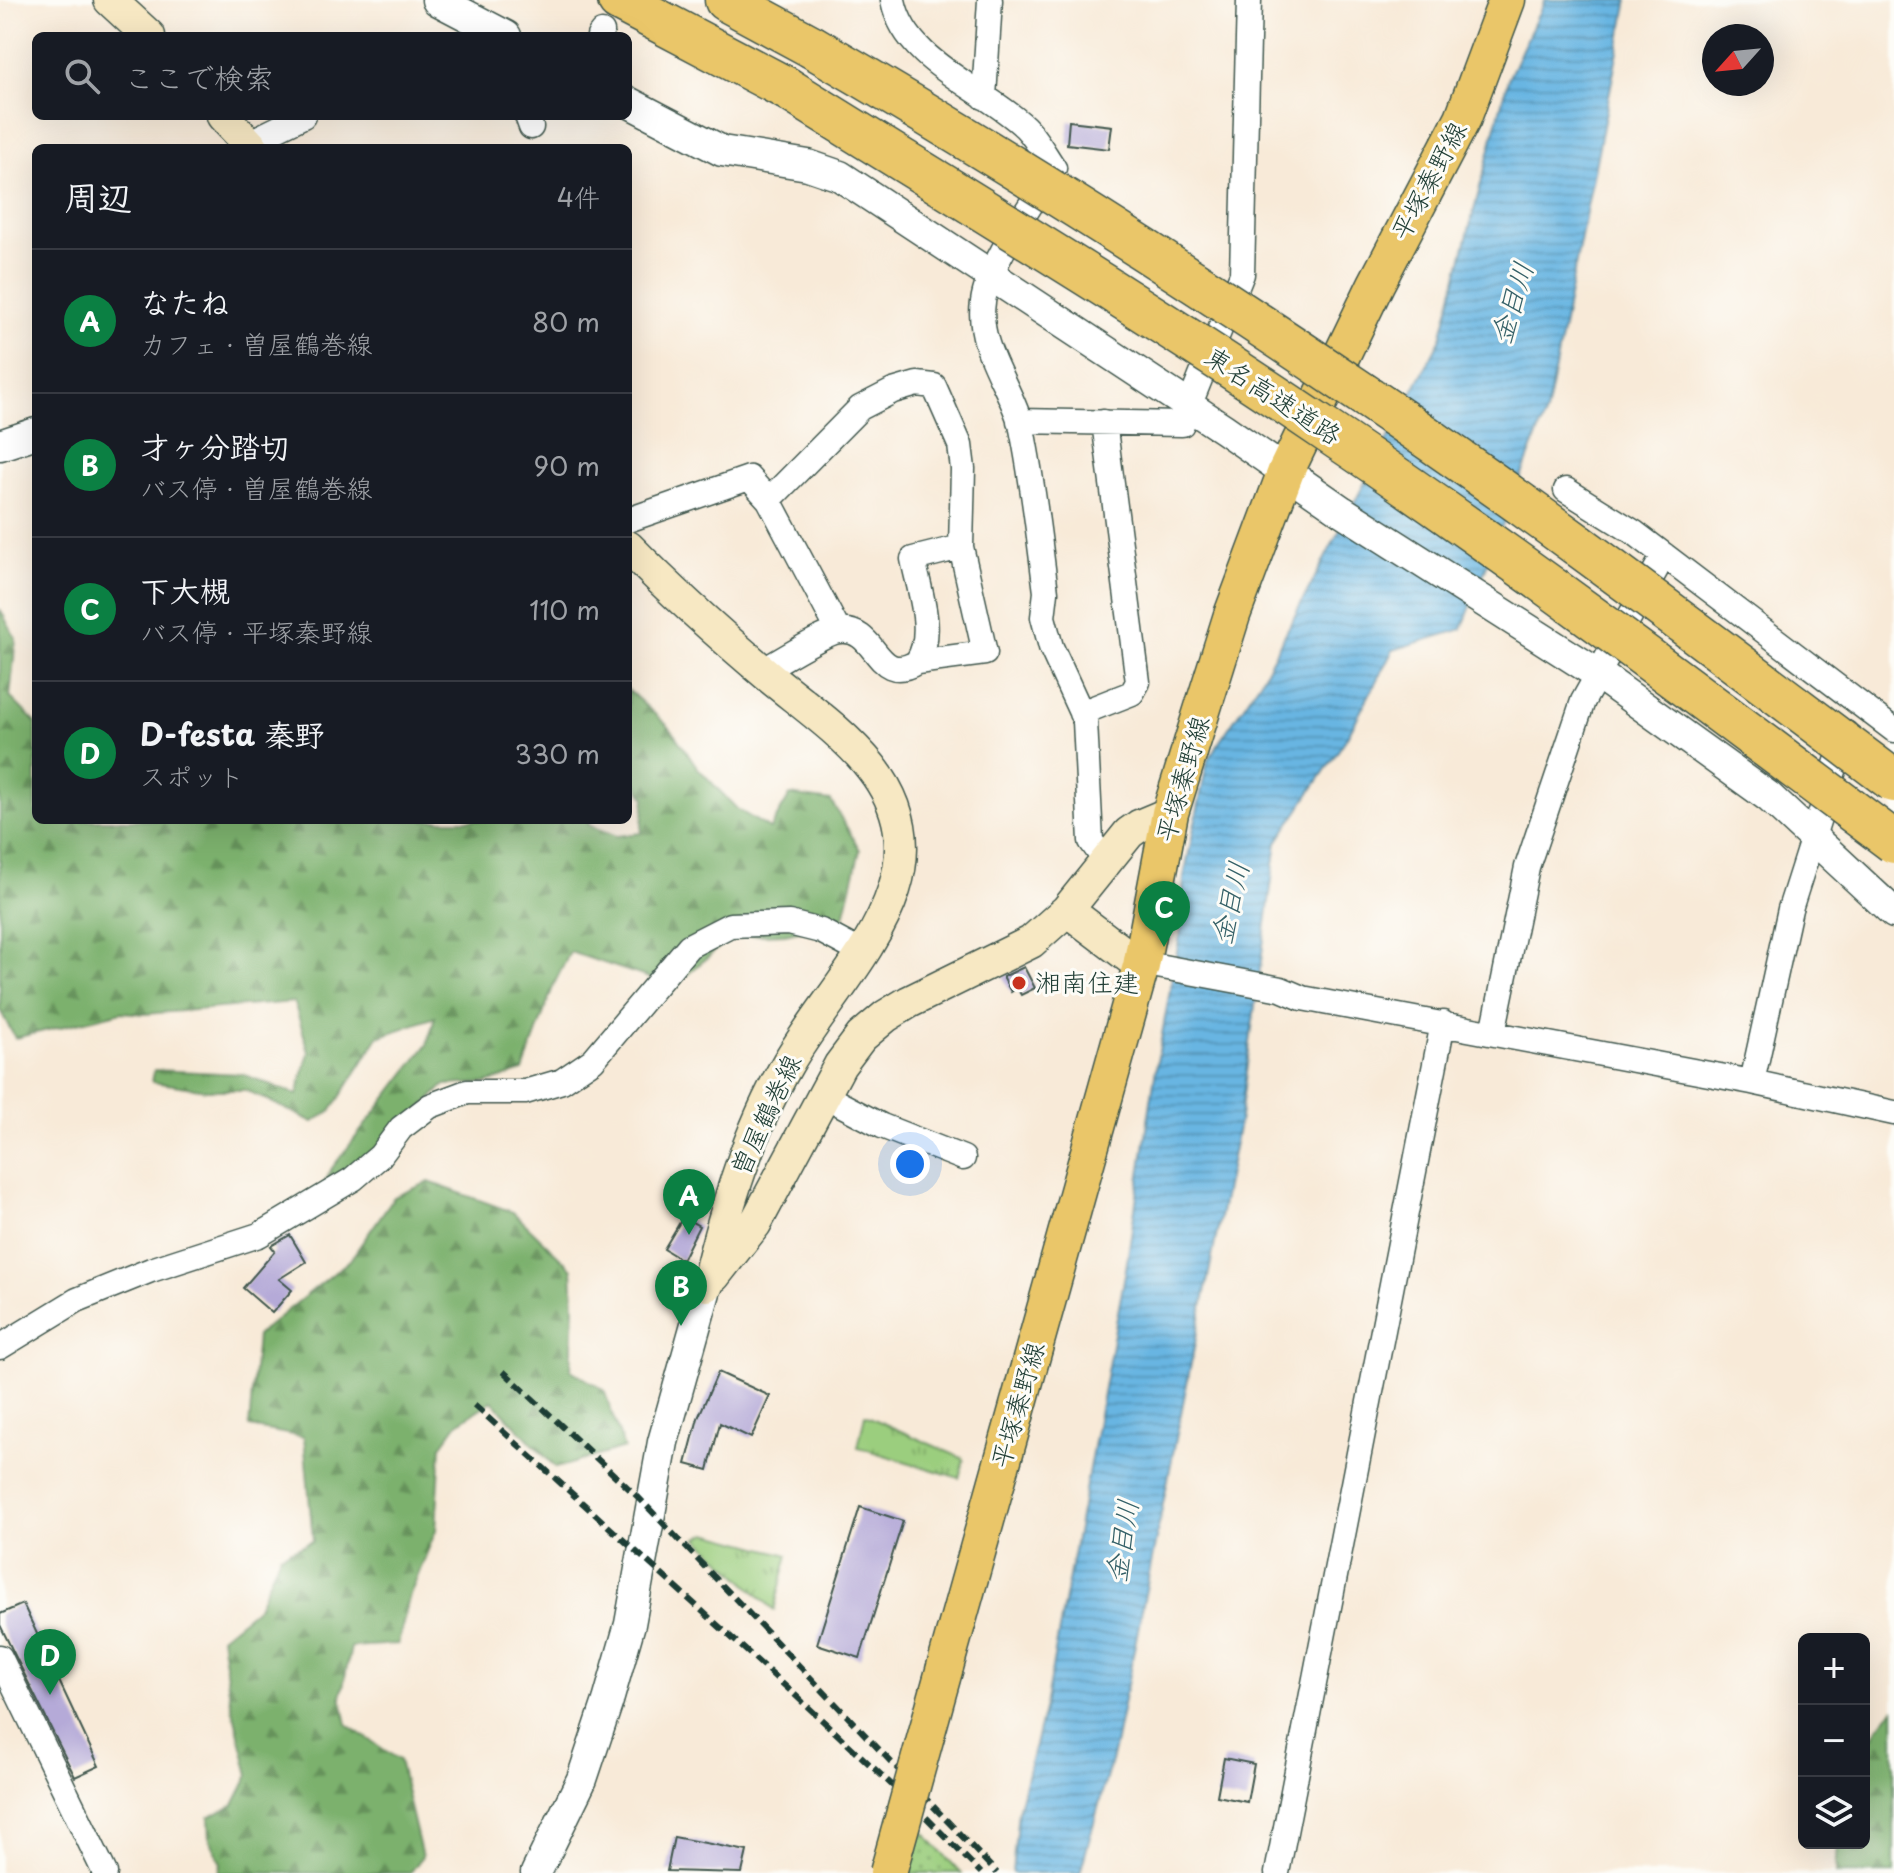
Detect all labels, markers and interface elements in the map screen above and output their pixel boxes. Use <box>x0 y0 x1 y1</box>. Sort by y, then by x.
north arrow <box>1702 24 1774 96</box>
search box <box>32 32 632 120</box>
icon: search <box>60 54 104 98</box>
text: ここで検索 <box>124 54 274 99</box>
street label: 平塚秦野線 <box>1380 114 1475 247</box>
text: 周辺 <box>64 170 132 222</box>
text: 4件 <box>557 177 600 216</box>
water label: 金目川 <box>1478 256 1543 349</box>
text: なたね <box>140 279 230 324</box>
text: A <box>80 302 100 341</box>
text: 80 m <box>532 302 600 341</box>
text: カフェ · 曽屋鶴巻線 <box>140 324 372 363</box>
street label: 東名高速道路 <box>1198 336 1350 454</box>
text: 才ヶ分踏切 <box>140 423 290 468</box>
text: B <box>81 446 99 485</box>
text: 90 m <box>533 446 600 485</box>
text: バス停 · 曽屋鶴巻線 <box>140 468 372 507</box>
text: 下大槻 <box>140 567 230 612</box>
text: C <box>80 590 100 629</box>
text: 110 m <box>529 590 600 629</box>
text: バス停 · 平塚秦野線 <box>140 612 372 651</box>
text: D-festa 秦野 <box>140 711 324 756</box>
street label: 平塚秦野線 <box>1145 711 1218 846</box>
text: D <box>80 734 100 773</box>
text: 330 m <box>515 734 600 773</box>
text: スポット <box>140 756 244 795</box>
water label: 金目川 <box>1198 857 1259 948</box>
pin: C <box>1138 881 1190 947</box>
place label: 湘南住建 <box>1035 962 1139 1001</box>
marker: 湘南住建 <box>1010 974 1028 992</box>
street label: 曽屋鶴巻線 <box>719 1047 810 1182</box>
your location <box>890 1144 930 1184</box>
pin: A <box>663 1169 715 1235</box>
pin: B <box>655 1260 707 1326</box>
street label: 平塚秦野線 <box>980 1337 1053 1472</box>
water label: 金目川 <box>1093 1496 1148 1586</box>
pin: D <box>24 1629 76 1695</box>
map controls <box>1798 1633 1870 1849</box>
button: + <box>1798 1633 1870 1705</box>
button: − <box>1798 1705 1870 1777</box>
button: layers <box>1798 1777 1870 1849</box>

